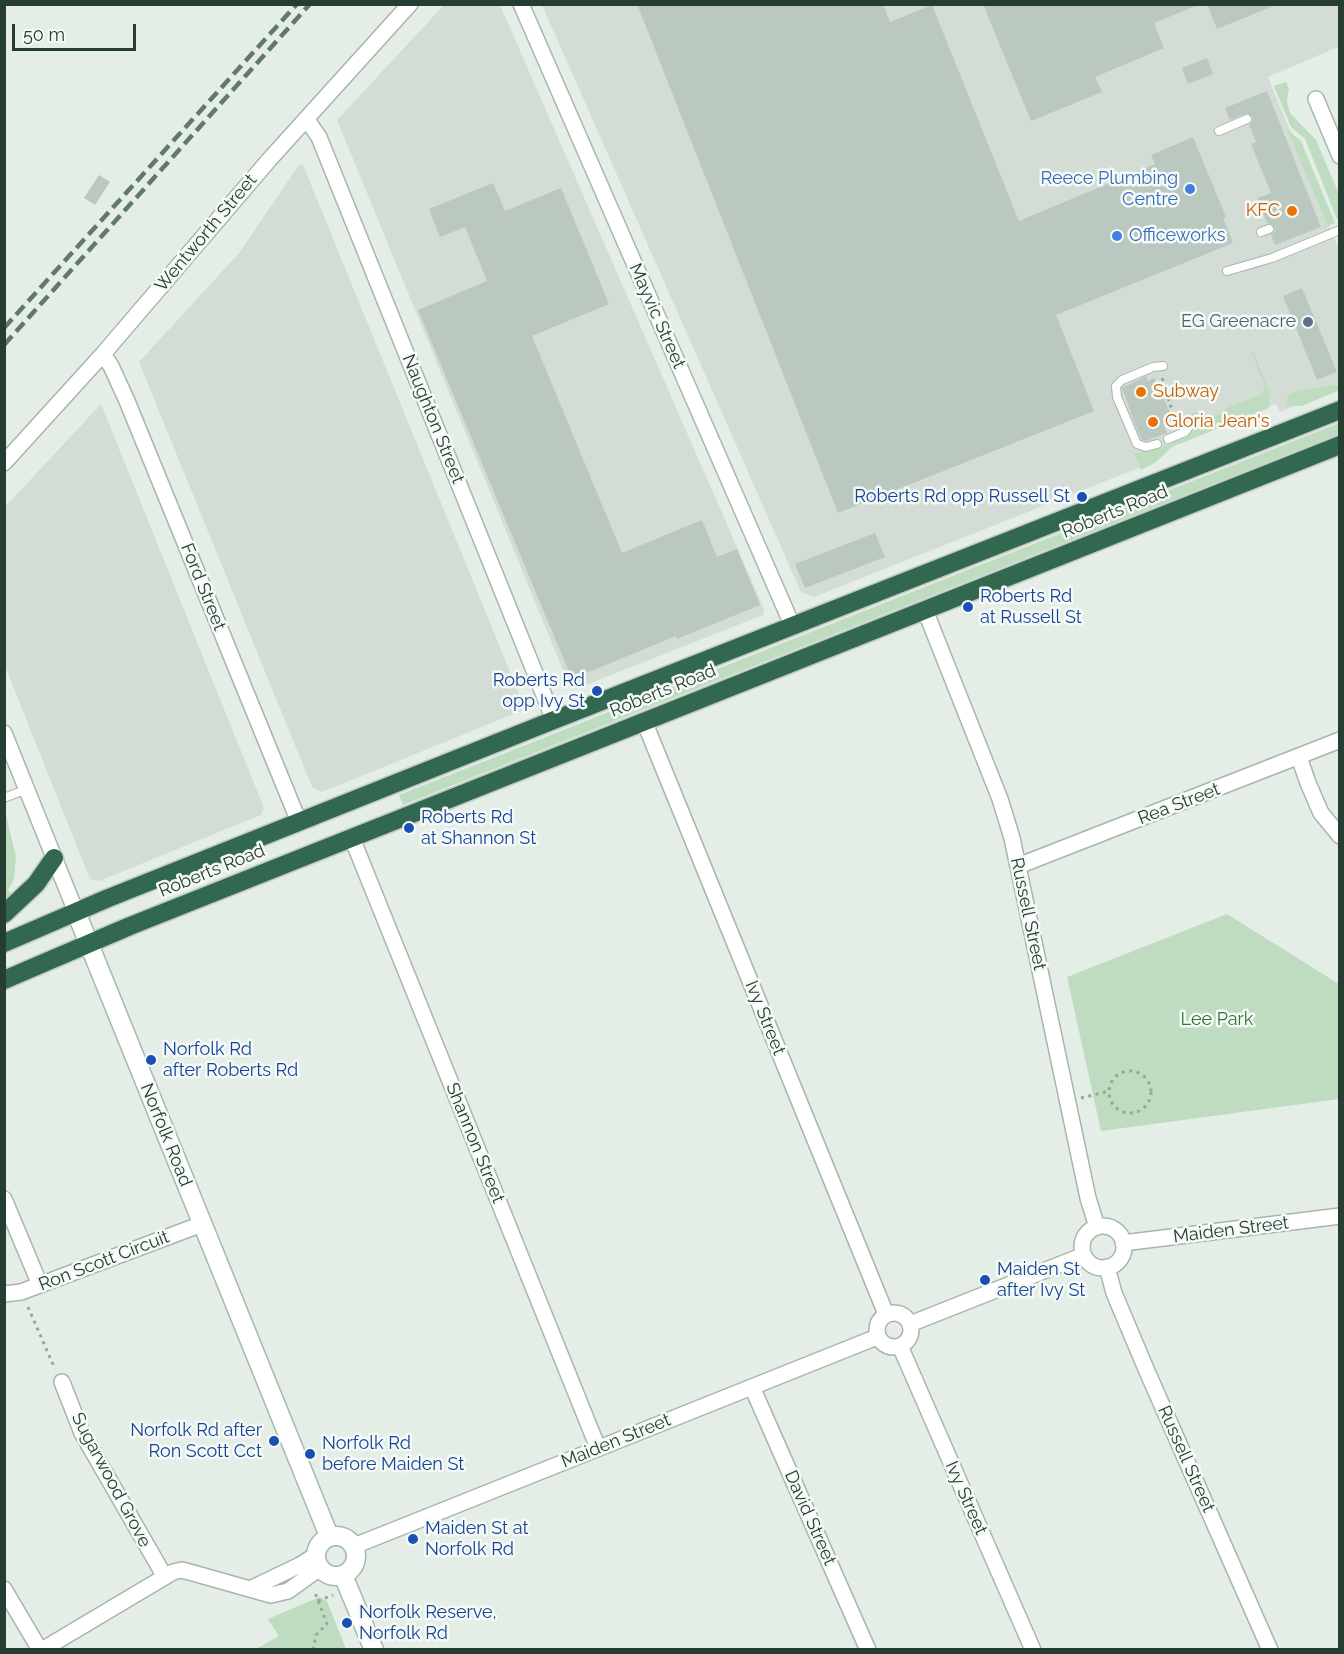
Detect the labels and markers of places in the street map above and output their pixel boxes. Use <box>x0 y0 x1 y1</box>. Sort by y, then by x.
place label: Reece Plumbing Centre <box>1040 168 1178 210</box>
marker: Reece Plumbing Centre <box>1183 182 1197 196</box>
place label: KFC <box>1246 200 1280 222</box>
marker: KFC <box>1285 204 1299 218</box>
place label: Officeworks <box>1129 225 1225 247</box>
marker: Officeworks <box>1110 229 1124 243</box>
place label: EG Greenacre <box>1181 311 1296 333</box>
marker: EG Greenacre <box>1301 315 1315 329</box>
place label: Subway <box>1153 381 1219 403</box>
marker: Subway <box>1134 385 1148 399</box>
place label: Gloria Jean's <box>1165 411 1269 433</box>
marker: Gloria Jean's <box>1146 415 1160 429</box>
place label: Roberts Rd opp Russell St <box>854 486 1070 508</box>
marker: Roberts Rd opp Russell St <box>1075 490 1089 504</box>
place label: Roberts Rd at Russell St <box>980 586 1082 628</box>
marker: Roberts Rd at Russell St <box>961 600 975 614</box>
place label: Roberts Rd opp Ivy St <box>493 670 585 712</box>
marker: Roberts Rd opp Ivy St <box>590 684 604 698</box>
place label: Roberts Rd at Shannon St <box>421 807 536 850</box>
marker: Roberts Rd at Shannon St <box>402 821 416 835</box>
place label: Norfolk Rd after Roberts Rd <box>163 1039 298 1082</box>
marker: Norfolk Rd after Roberts Rd <box>144 1053 158 1067</box>
place label: Maiden St after Ivy St <box>997 1259 1085 1302</box>
marker: Maiden St after Ivy St <box>978 1273 992 1287</box>
place label: Norfolk Rd after Ron Scott Cct <box>130 1420 262 1462</box>
place label: Norfolk Rd before Maiden St <box>322 1433 464 1476</box>
marker: Norfolk Rd after Ron Scott Cct <box>267 1434 281 1448</box>
marker: Norfolk Rd before Maiden St <box>303 1447 317 1461</box>
place label: Maiden St at Norfolk Rd <box>425 1518 528 1561</box>
marker: Maiden St at Norfolk Rd <box>406 1532 420 1546</box>
place label: Norfolk Reserve, Norfolk Rd <box>359 1602 497 1644</box>
marker: Norfolk Reserve, Norfolk Rd <box>340 1616 354 1630</box>

